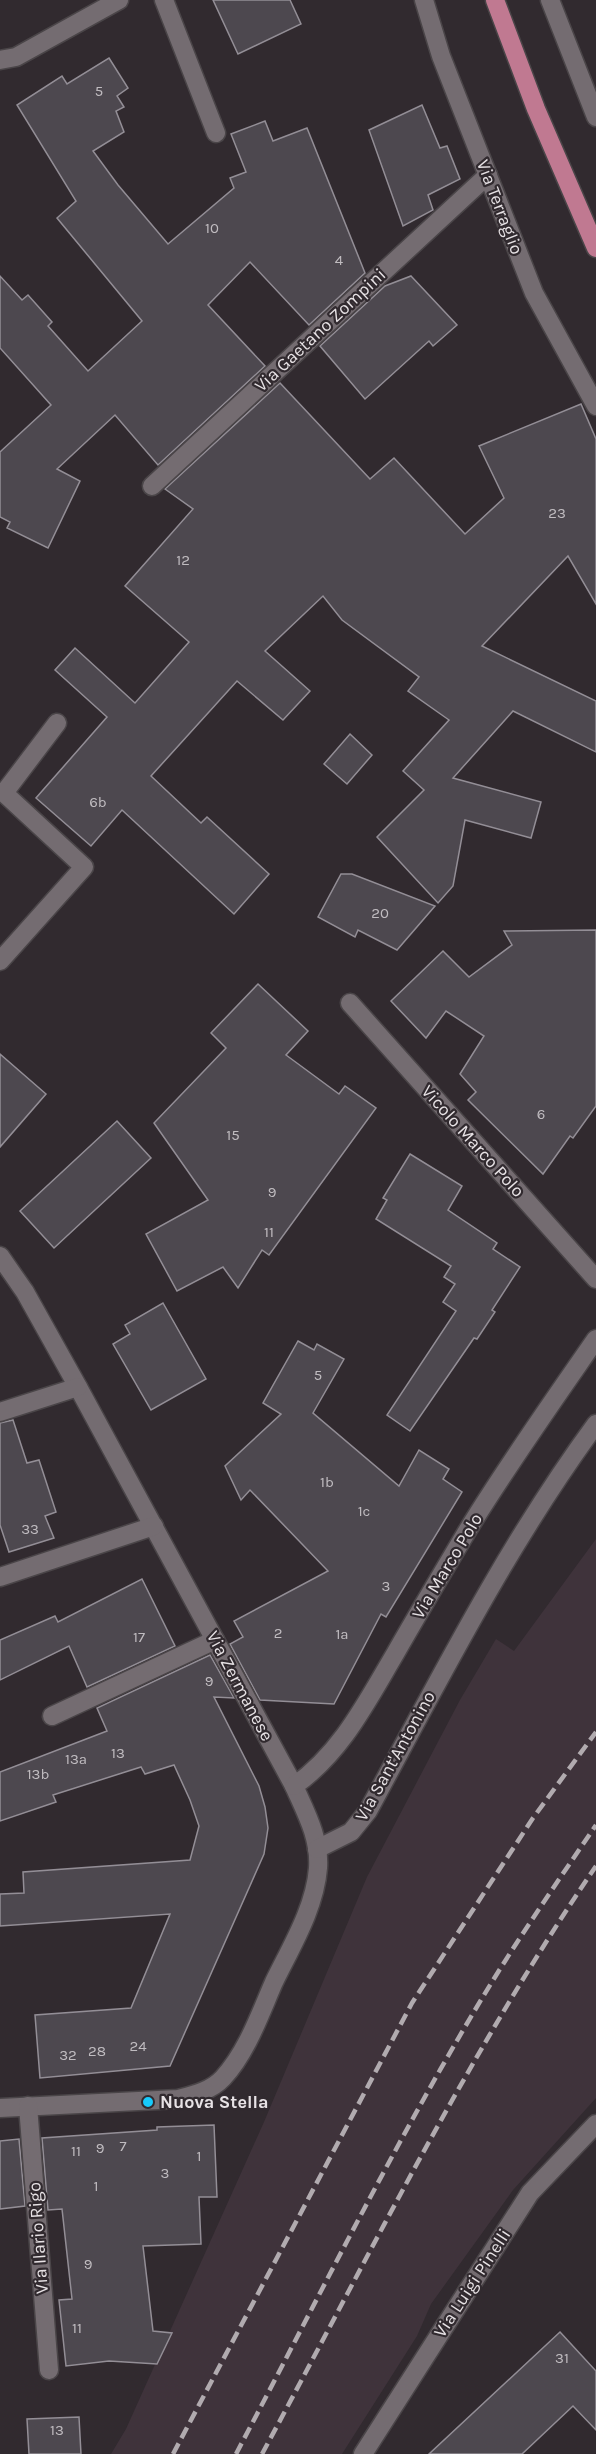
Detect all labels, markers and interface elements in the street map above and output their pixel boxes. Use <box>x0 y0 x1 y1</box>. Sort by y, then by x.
house number: 5 <box>95 82 103 100</box>
street label: Via Terraglio <box>472 156 528 258</box>
house number: 10 <box>205 219 219 237</box>
house number: 4 <box>335 251 344 269</box>
street label: Via Gaetano Zompini <box>250 263 390 397</box>
house number: 23 <box>548 504 566 522</box>
house number: 12 <box>176 551 190 569</box>
house number: 6b <box>89 793 107 811</box>
house number: 20 <box>371 904 389 922</box>
street label: Vicolo Marco Polo <box>417 1080 529 1202</box>
house number: 6 <box>537 1105 545 1123</box>
house number: 15 <box>226 1126 240 1144</box>
house number: 9 <box>268 1183 276 1201</box>
house number: 11 <box>264 1223 274 1241</box>
house number: 5 <box>314 1366 322 1384</box>
house number: 1b <box>320 1473 334 1491</box>
house number: 1c <box>358 1502 370 1520</box>
street label: Via Marco Polo <box>407 1509 487 1623</box>
house number: 33 <box>21 1520 39 1538</box>
house number: 3 <box>382 1577 390 1595</box>
house number: 2 <box>274 1624 282 1642</box>
house number: 1a <box>335 1625 349 1643</box>
street label: Via Zermanese <box>202 1627 278 1745</box>
house number: 17 <box>133 1628 145 1646</box>
house number: 9 <box>205 1672 213 1690</box>
street label: Via Sant'Antonino <box>350 1687 440 1825</box>
house number: 13 <box>111 1744 125 1762</box>
house number: 13a <box>65 1750 87 1768</box>
house number: 13b <box>27 1765 49 1783</box>
house number: 24 <box>129 2037 147 2055</box>
house number: 28 <box>88 2042 106 2060</box>
house number: 32 <box>59 2046 77 2064</box>
place label: Nuova Stella <box>160 2091 268 2113</box>
marker: Nuova Stella <box>141 2095 155 2109</box>
house number: 7 <box>119 2137 127 2155</box>
house number: 9 <box>96 2139 104 2157</box>
house number: 11 <box>71 2142 81 2160</box>
house number: 1 <box>197 2147 201 2165</box>
house number: 3 <box>161 2164 169 2182</box>
house number: 1 <box>94 2177 98 2195</box>
street label: Via Ilario Rigo <box>23 2181 53 2295</box>
street label: Via Luigi Pinelli <box>429 2225 515 2341</box>
house number: 9 <box>84 2255 92 2273</box>
house number: 11 <box>72 2319 82 2337</box>
house number: 31 <box>555 2349 569 2367</box>
house number: 13 <box>50 2421 64 2439</box>

